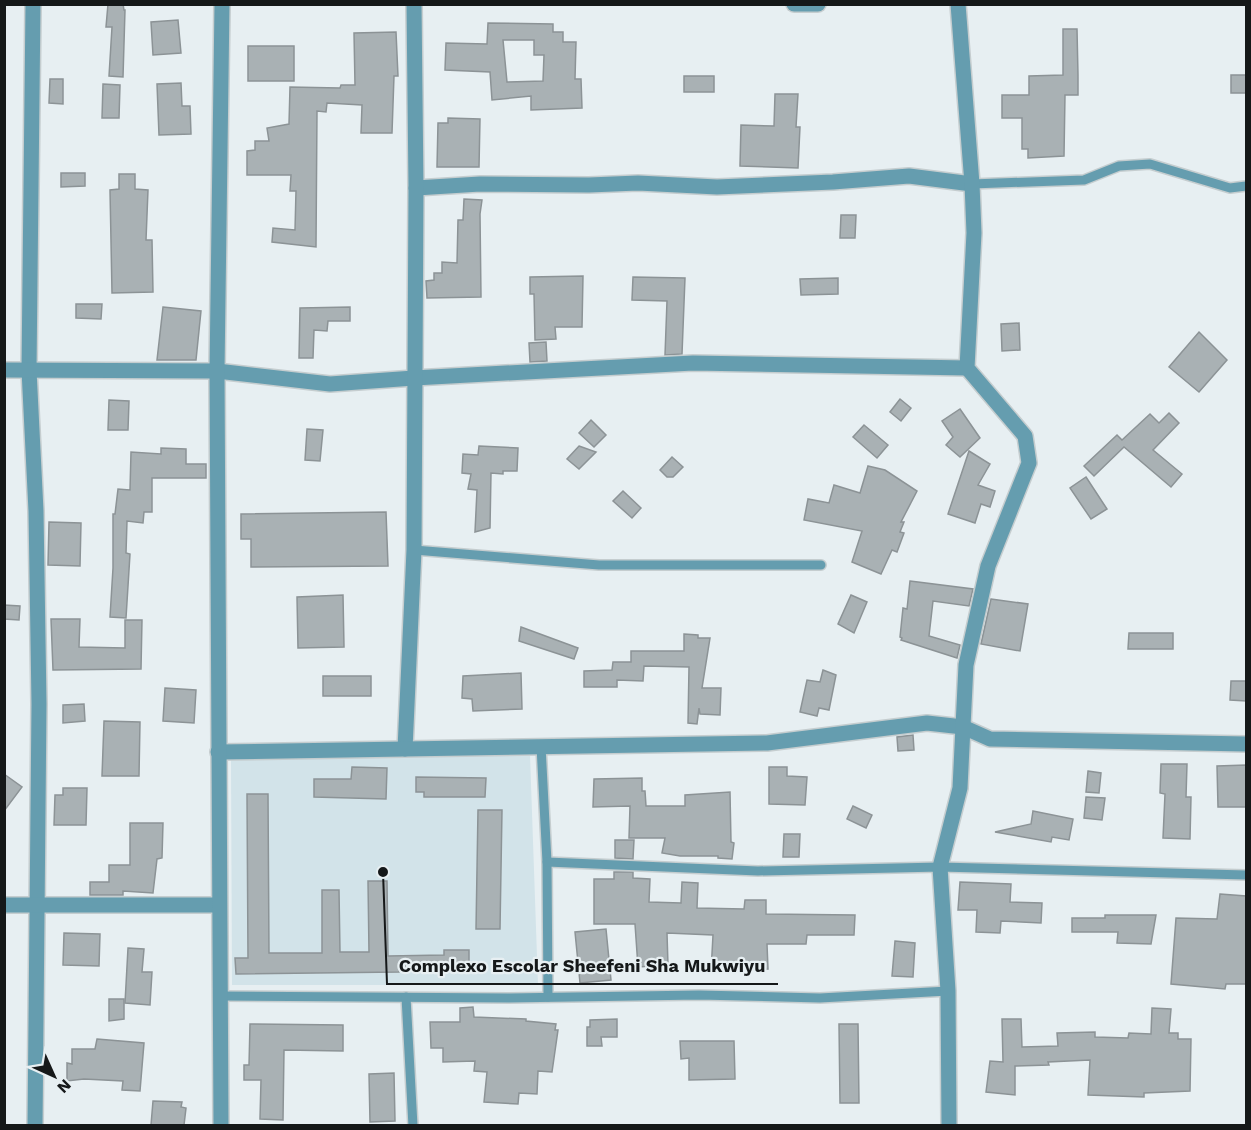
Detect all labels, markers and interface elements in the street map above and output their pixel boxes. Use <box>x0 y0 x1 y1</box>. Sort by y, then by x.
callout: Complexo Escolar Sheefeni Sha Mukwiyu <box>387 948 778 984</box>
text: Complexo Escolar Sheefeni Sha Mukwiyu <box>399 955 765 976</box>
north arrow <box>24 1046 84 1106</box>
text: N <box>53 1075 75 1097</box>

